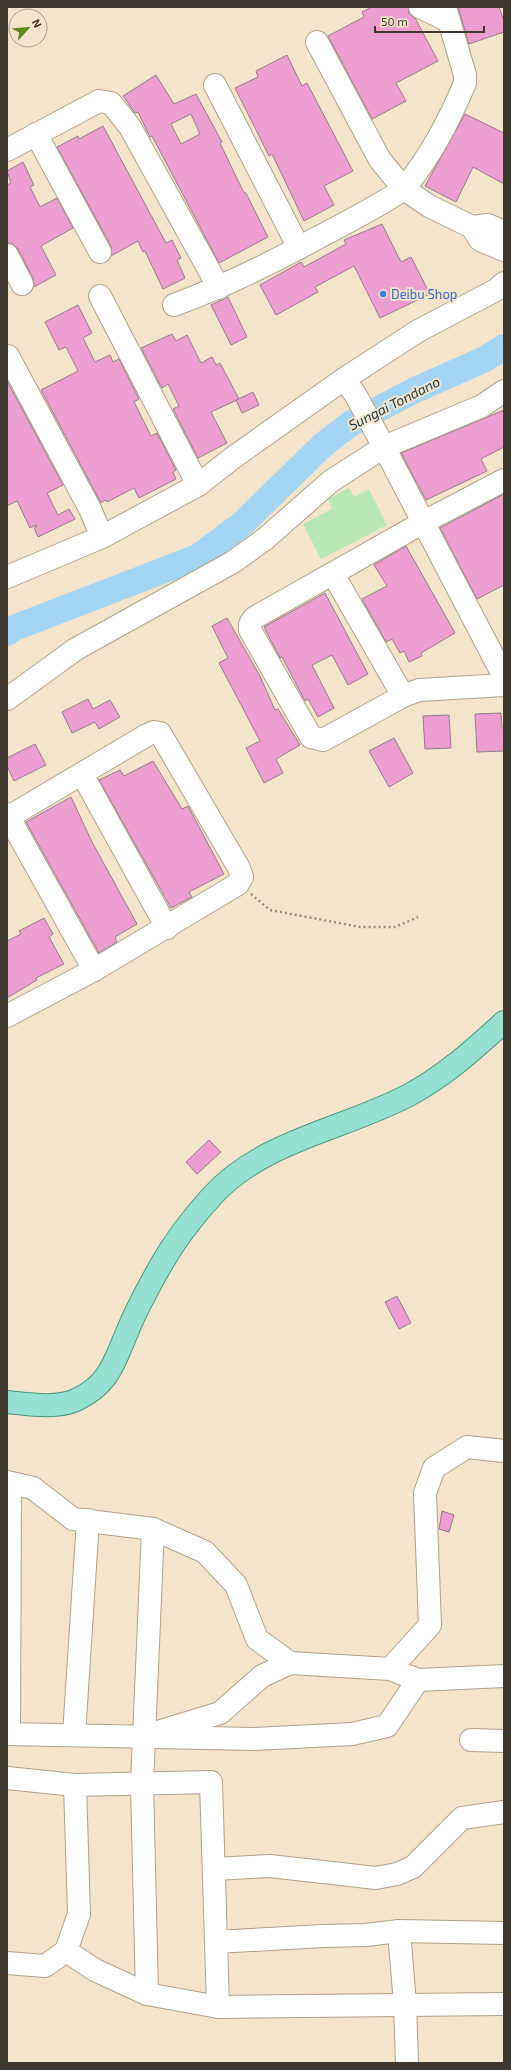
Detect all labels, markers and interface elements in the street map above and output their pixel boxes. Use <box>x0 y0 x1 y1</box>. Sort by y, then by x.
north arrow <box>8 8 48 48</box>
scale bar <box>375 8 484 34</box>
text: 50 m <box>381 14 408 28</box>
text: N <box>30 17 45 30</box>
place label: Deibu Shop <box>391 286 457 302</box>
marker: Deibu Shop <box>378 289 388 299</box>
water label: Sungai Tondano <box>345 373 443 433</box>

